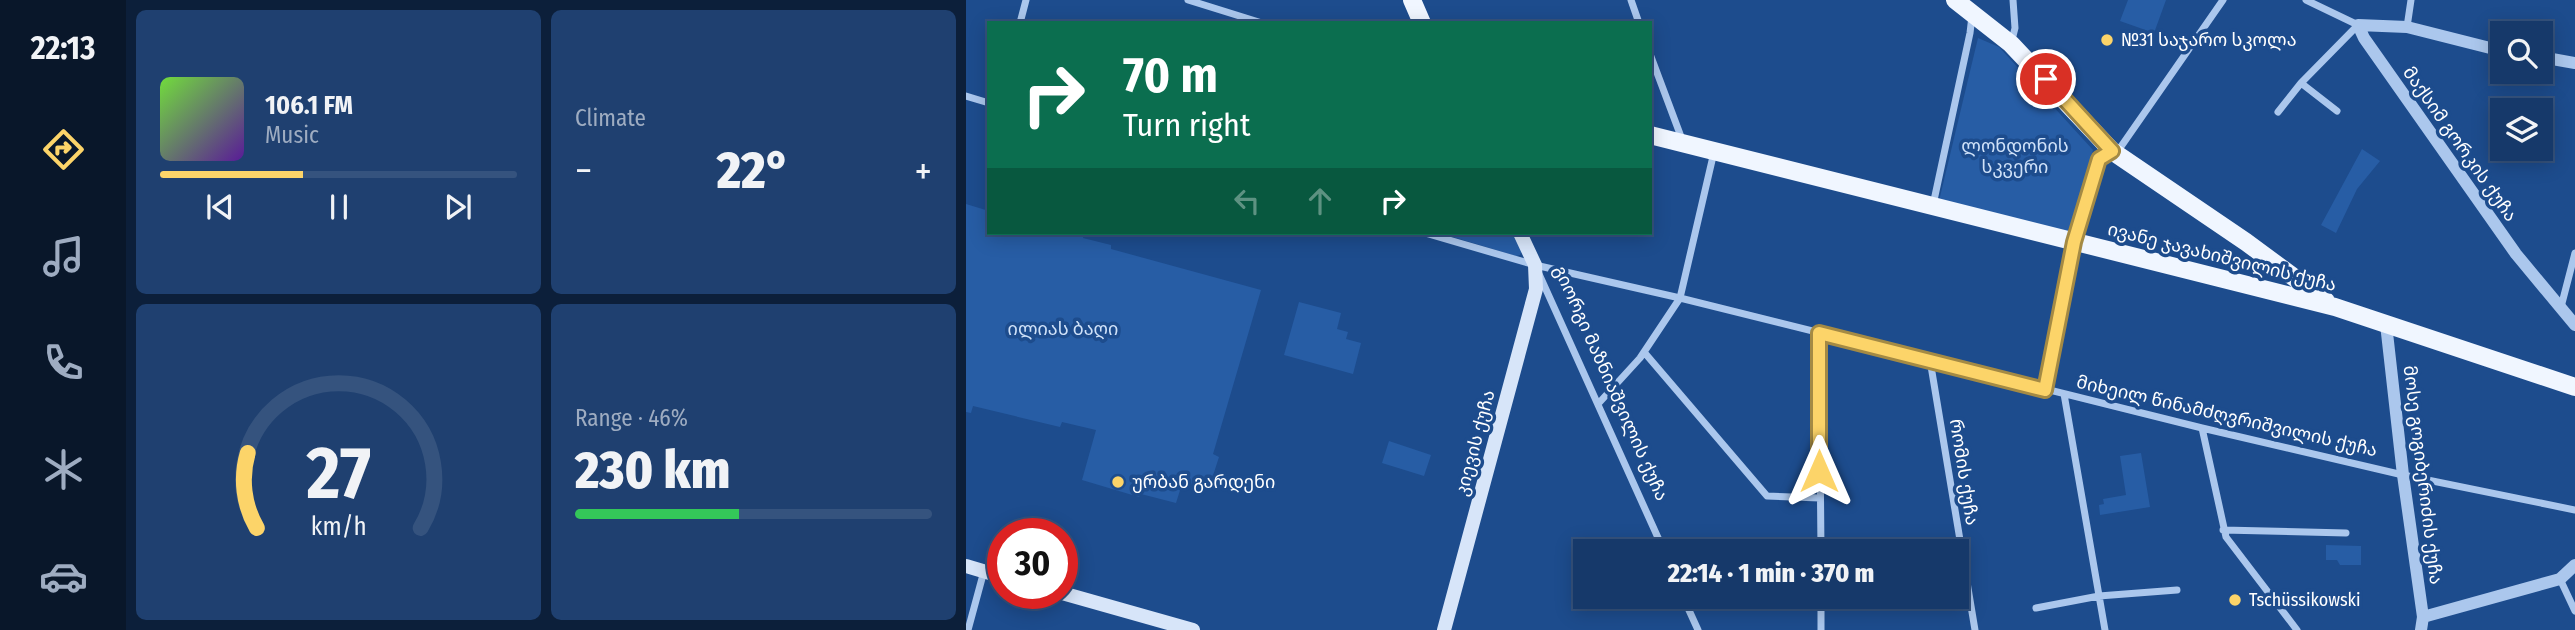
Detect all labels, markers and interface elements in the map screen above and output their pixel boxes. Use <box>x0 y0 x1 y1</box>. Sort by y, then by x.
map controls <box>2490 21 2553 161</box>
button: search <box>2490 21 2553 84</box>
text: 22:13 <box>31 29 95 67</box>
place label: №31 საჯარო სკოლა <box>2121 29 2297 51</box>
marker: №31 საჯარო სკოლა <box>2099 32 2115 48</box>
text: 70 m <box>1123 46 1218 105</box>
icon: right <box>1008 49 1099 140</box>
pin <box>2016 49 2076 109</box>
icon: arrive <box>2027 60 2065 98</box>
street label: მაქსიმ გორკის ქუჩა <box>2398 62 2522 226</box>
text: 106.1 FM <box>265 90 353 121</box>
button: layers <box>2490 98 2553 161</box>
text: Climate <box>575 104 646 132</box>
text: Turn right <box>1123 106 1250 144</box>
text: Music <box>265 121 319 149</box>
icon: directions <box>39 125 88 174</box>
park label: ლონდონის სკვერი <box>1961 135 2069 178</box>
text: 22° <box>717 139 790 202</box>
text: − <box>575 148 592 194</box>
text: + <box>915 148 932 194</box>
icon: left <box>1228 182 1266 220</box>
icon: ahead <box>1301 182 1339 220</box>
icon: right <box>1374 182 1412 220</box>
icon: previous <box>201 188 239 226</box>
icon: pause <box>320 188 358 226</box>
icon: next <box>439 188 477 226</box>
street label: ივანე ჯავახიშვილის ქუჩა <box>2105 218 2339 296</box>
icon: music <box>39 232 88 281</box>
street label: გიორგი მაზნიაშვილის ქუჩა <box>1549 262 1673 504</box>
park label: ილიას ბაღი <box>1008 318 1118 340</box>
icon: phone <box>39 338 88 387</box>
street label: მოსე გოგიბერიძის ქუჩა <box>2399 364 2447 586</box>
street label: მიხეილ წინამძღვრიშვილის ქუჩა <box>2074 371 2380 461</box>
street label: კიევის ქუჩა <box>1450 388 1500 498</box>
text: Range · 46% <box>575 404 688 432</box>
street label: რომის ქუჩა <box>1945 417 1983 527</box>
text: 27 <box>305 430 371 517</box>
position arrow <box>1782 434 1856 508</box>
text: 230 km <box>575 439 730 502</box>
icon: climate <box>39 445 88 494</box>
place label: ურბან გარდენი <box>1132 471 1275 493</box>
marker: ურბან გარდენი <box>1110 474 1126 490</box>
text: km/h <box>311 512 366 542</box>
speed limit sign: 30 <box>987 518 1078 609</box>
icon: car <box>39 552 88 601</box>
text: 22:14 · 1 min · 370 m <box>1668 558 1874 589</box>
place label: Tschüssikowski <box>2249 589 2361 611</box>
marker: Tschüssikowski <box>2227 592 2243 608</box>

